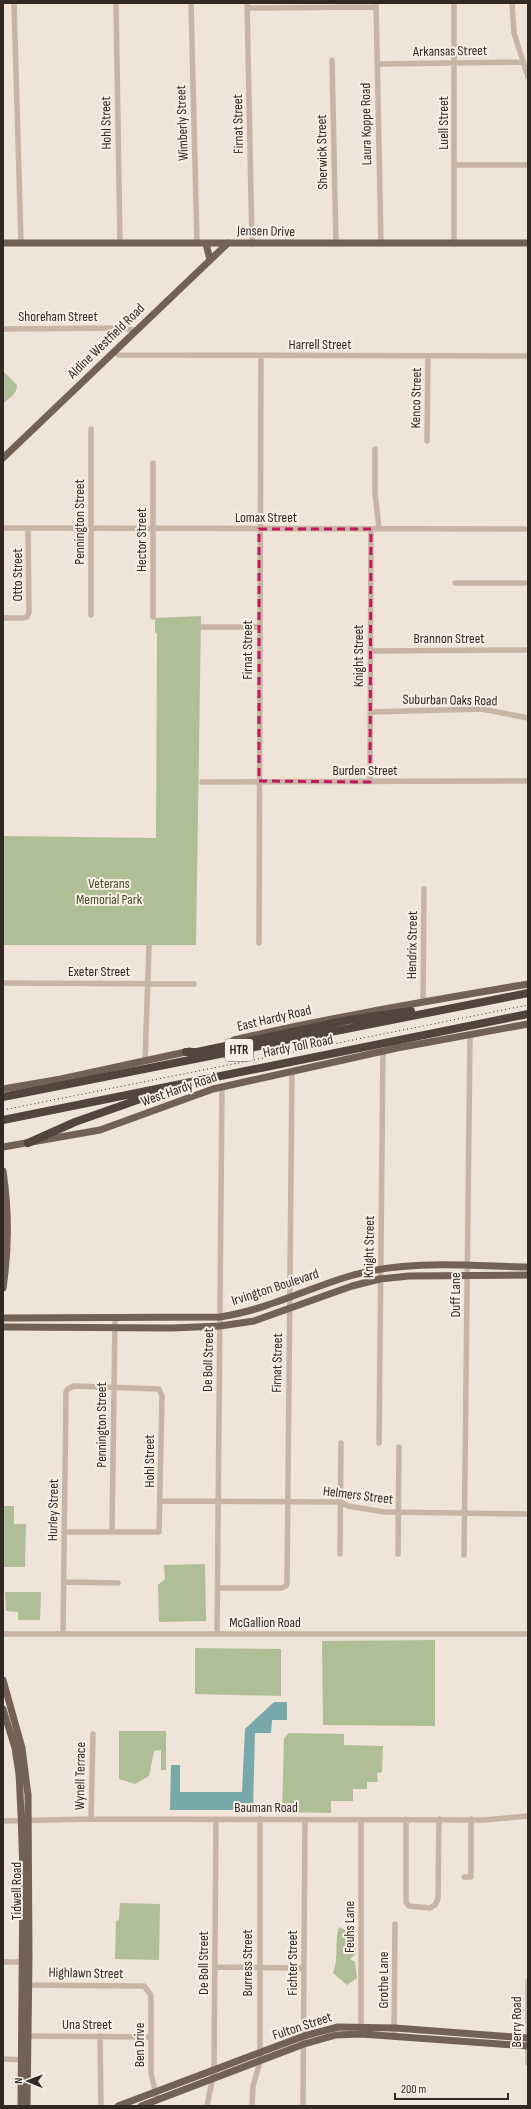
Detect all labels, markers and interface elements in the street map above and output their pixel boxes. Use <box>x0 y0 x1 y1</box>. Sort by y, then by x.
street label: Arkansas Street <box>412 42 487 60</box>
street label: Laura Koppe Road <box>357 82 375 165</box>
street label: Wimberly Street <box>172 85 192 161</box>
street label: Firnat Street <box>229 94 247 154</box>
street label: Hohl Street <box>97 96 115 150</box>
street label: Luell Street <box>435 96 452 150</box>
street label: Sherwick Street <box>313 114 331 190</box>
street label: Jensen Drive <box>236 222 295 240</box>
street label: Aldine Westfield Road <box>63 300 148 383</box>
street label: Shoreham Street <box>18 308 98 325</box>
street label: Harrell Street <box>289 336 351 353</box>
street label: Kenco Street <box>407 367 425 429</box>
street label: Pennington Street <box>71 479 88 565</box>
street label: Hector Street <box>133 508 150 572</box>
street label: Lomax Street <box>235 509 297 526</box>
street label: Otto Street <box>9 549 26 601</box>
street label: Firnat Street <box>239 620 256 680</box>
street label: Knight Street <box>350 625 367 687</box>
street label: Brannon Street <box>414 630 484 647</box>
street label: Suburban Oaks Road <box>402 691 498 709</box>
street label: Burden Street <box>332 762 398 779</box>
park label: Veterans Memorial Park <box>76 875 143 908</box>
street label: Hendrix Street <box>403 911 421 979</box>
street label: Exeter Street <box>68 963 130 980</box>
street label: East Hardy Road <box>235 1001 313 1035</box>
street label: Hardy Toll Road <box>261 1031 335 1061</box>
road number: HTR <box>225 1039 253 1061</box>
street label: West Hardy Road <box>139 1068 219 1110</box>
street label: Knight Street <box>360 1216 378 1278</box>
street label: Irvington Boulevard <box>229 1265 321 1309</box>
street label: Duff Lane <box>447 1272 464 1318</box>
street label: De Boll Street <box>199 1328 217 1392</box>
street label: Firnat Street <box>268 1333 286 1393</box>
street label: Pennington Street <box>93 1382 110 1468</box>
street label: Hohl Street <box>141 1434 158 1488</box>
street label: Hurley Street <box>44 1479 62 1541</box>
street label: Helmers Street <box>322 1482 394 1508</box>
street label: McGallion Road <box>229 1614 301 1631</box>
street label: Wynell Terrace <box>71 1742 89 1810</box>
street label: Bauman Road <box>234 1799 298 1816</box>
street label: Tidwell Road <box>8 1862 25 1920</box>
street label: Feuhs Lane <box>341 1901 358 1953</box>
street label: Burress Street <box>239 1929 256 1997</box>
street label: Fichter Street <box>284 1930 301 1996</box>
street label: De Boll Street <box>195 1931 212 1995</box>
street label: Grothe Lane <box>375 1952 392 2008</box>
street label: Highlawn Street <box>48 1964 124 1982</box>
street label: Berry Road <box>508 1996 525 2047</box>
street label: Fulton Street <box>270 2008 334 2044</box>
street label: Una Street <box>62 2016 112 2033</box>
street label: Ben Drive <box>131 2023 148 2067</box>
north arrow <box>8 2061 48 2101</box>
scale bar <box>395 2075 508 2101</box>
text: N <box>12 2078 25 2084</box>
text: 200 m <box>401 2082 427 2097</box>

